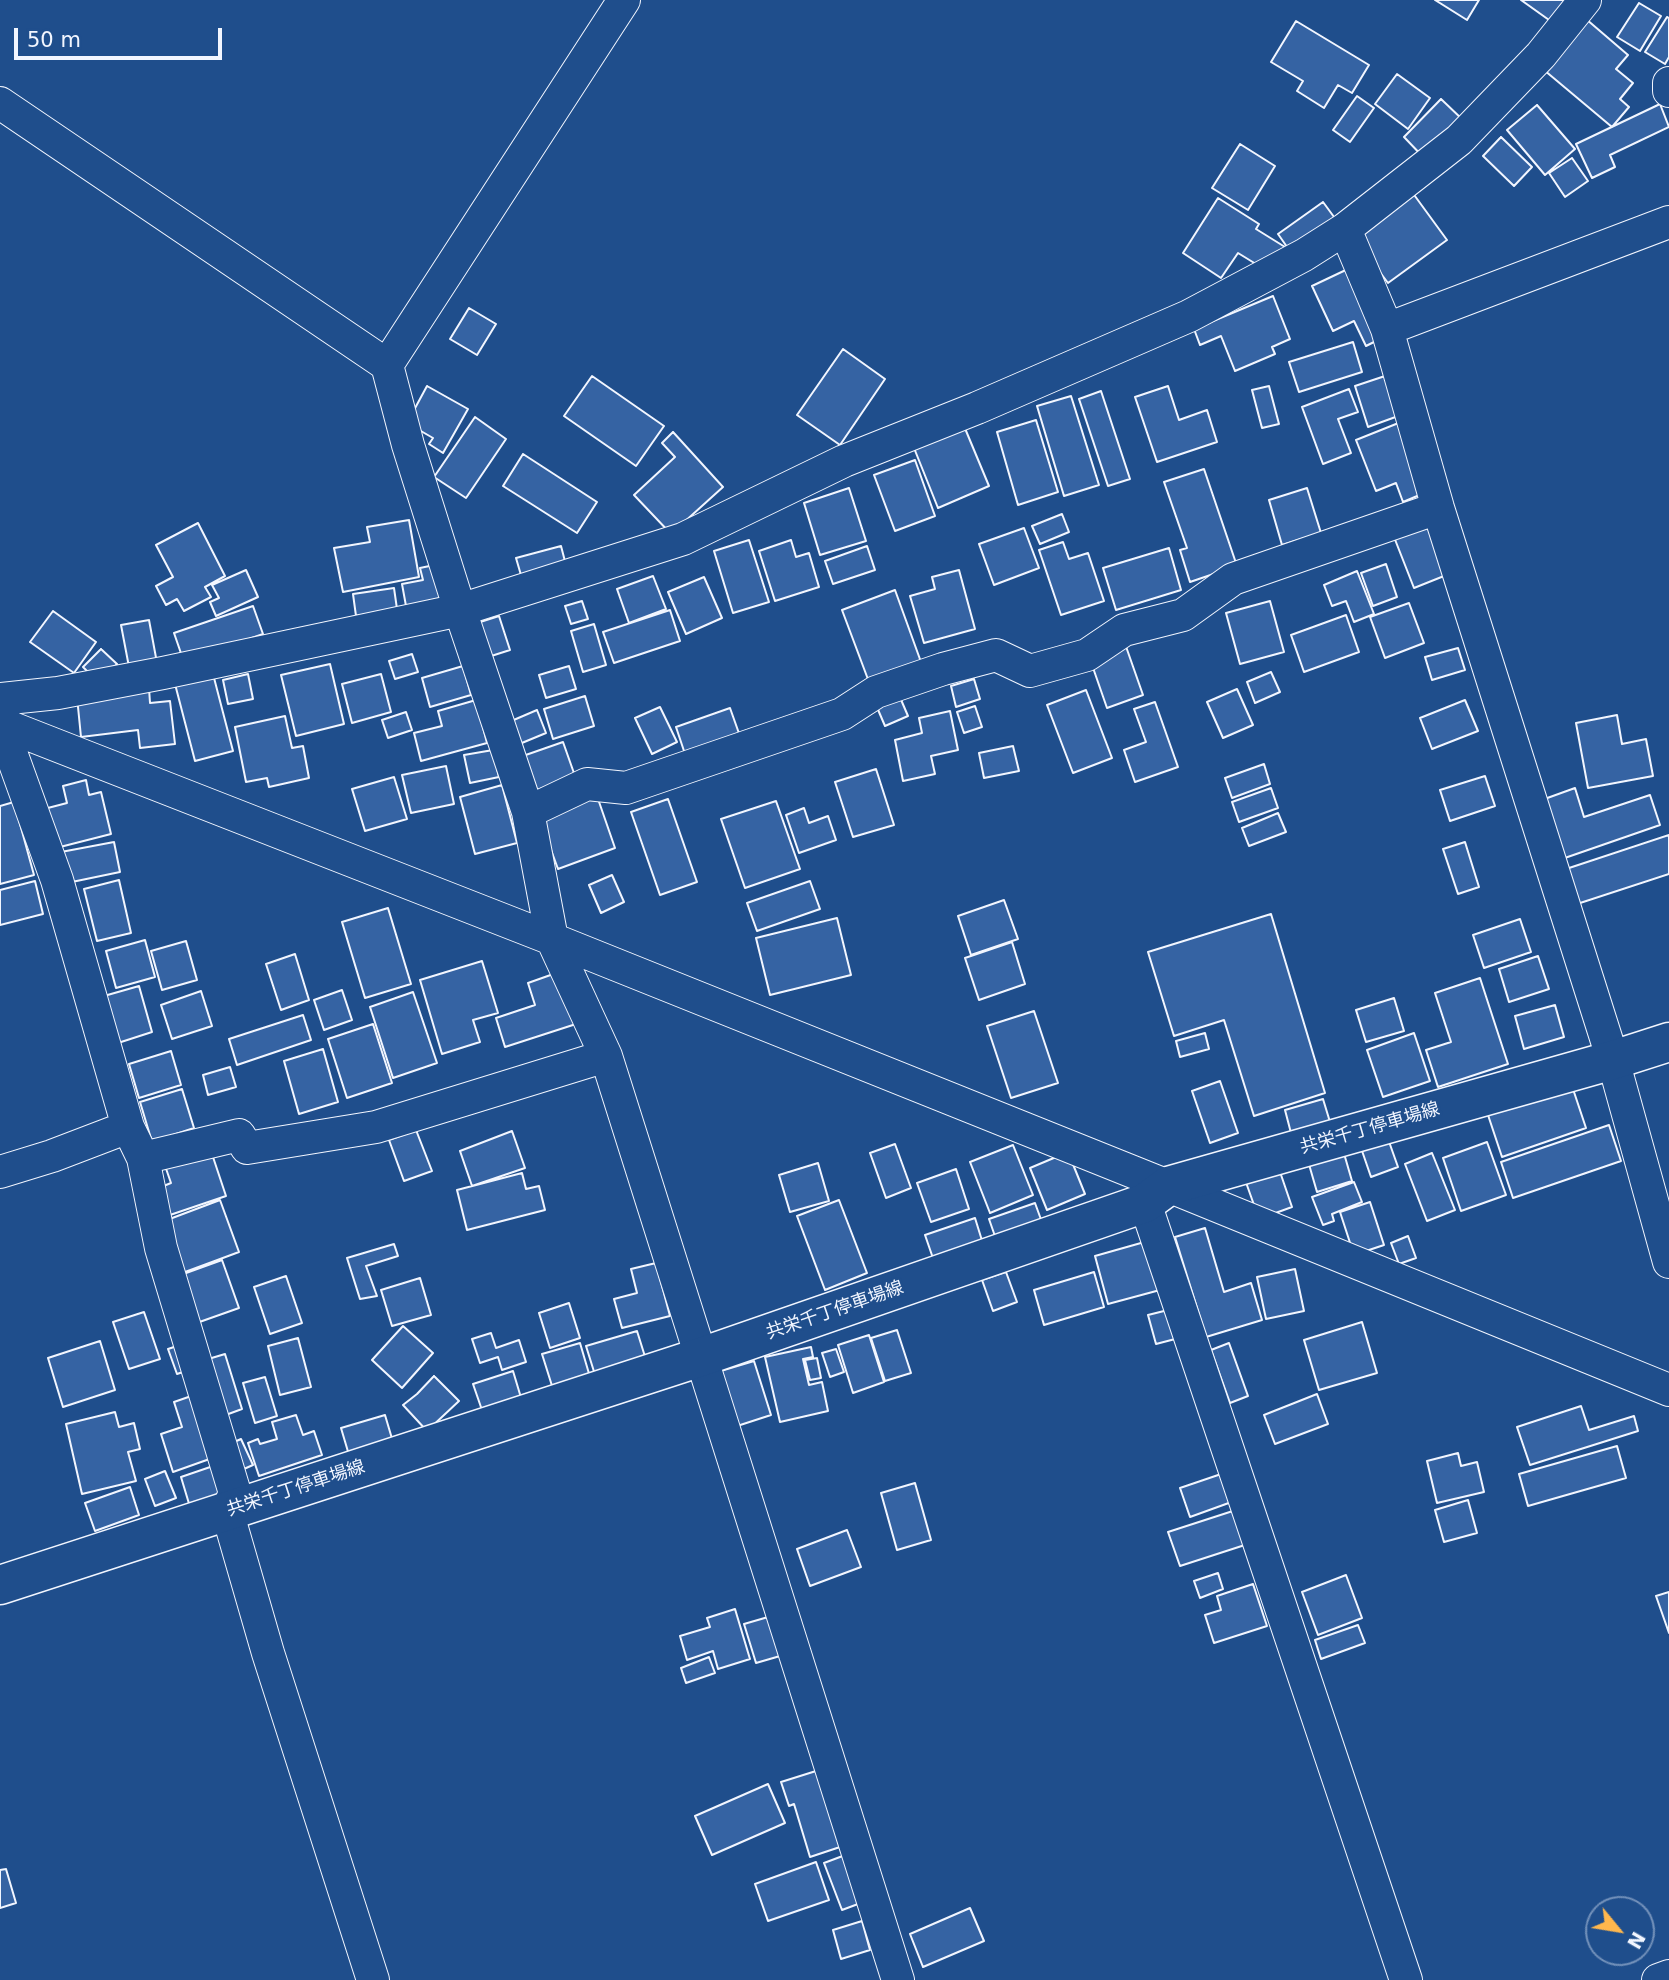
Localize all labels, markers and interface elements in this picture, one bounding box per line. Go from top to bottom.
scale bar [18,14,226,58]
text: 50 m [27,28,81,52]
street label: 共栄千丁停車場線 [1298,1099,1442,1159]
street label: 共栄千丁停車場線 [763,1277,907,1345]
street label: 共栄千丁停車場線 [224,1456,368,1522]
north arrow [1585,1896,1655,1966]
text: N [1623,1928,1650,1953]

